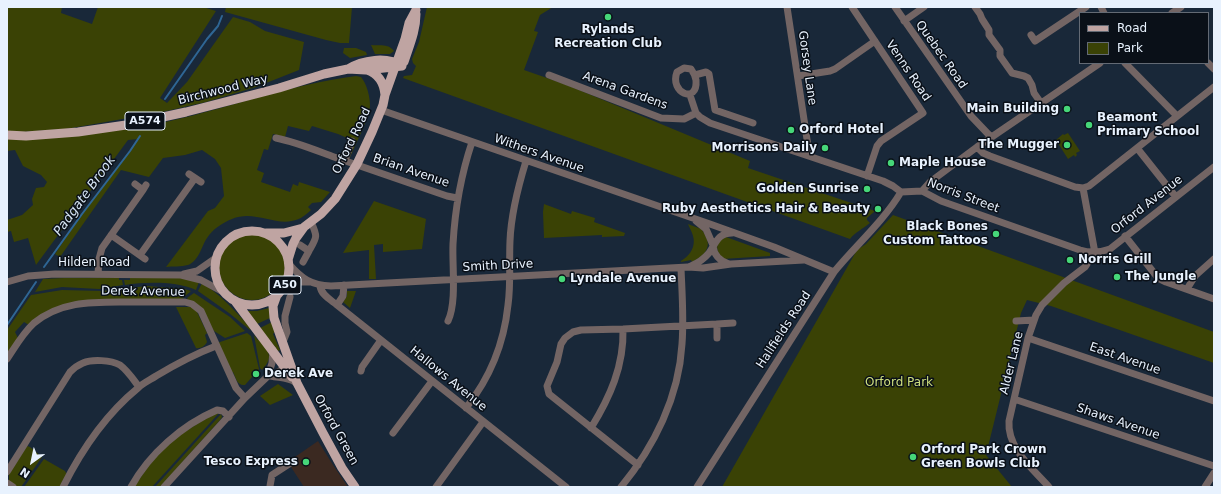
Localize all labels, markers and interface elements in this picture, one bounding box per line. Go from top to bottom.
marker: Rylands Recreation Club [603,12,613,22]
legend [1079,12,1209,64]
street label: Quebec Road [912,18,970,92]
text: Road [1117,21,1147,35]
place label: Rylands Recreation Club [554,23,662,51]
street label: Gorsey Lane [795,30,819,106]
street label: Venns Road [882,38,934,104]
text: Park [1117,41,1143,55]
street label: Arena Gardens [581,69,669,113]
street label: Birchwood Way [177,72,269,108]
place label: Main Building [966,102,1059,116]
marker: Main Building [1062,104,1072,114]
street label: Orford Road [330,105,374,177]
place label: Beamont Primary School [1097,111,1199,139]
road number: A574 [125,112,165,130]
marker: Beamont Primary School [1084,120,1094,130]
place label: Orford Hotel [799,123,884,137]
marker: Orford Hotel [786,125,796,135]
street label: Withers Avenue [492,132,586,176]
place label: The Mugger [978,138,1059,152]
marker: The Mugger [1062,140,1072,150]
place label: Morrisons Daily [712,141,817,155]
marker: Morrisons Daily [820,143,830,153]
street label: Brian Avenue [371,151,451,191]
water label: Padgate Brook [51,153,119,239]
place label: Maple House [899,156,986,170]
marker: Maple House [886,158,896,168]
street label: Orford Avenue [1108,173,1186,237]
street label: Norris Street [925,176,1001,216]
place label: Golden Sunrise [756,182,859,196]
marker: Golden Sunrise [862,184,872,194]
place label: Ruby Aesthetics Hair & Beauty [662,202,870,216]
marker: Ruby Aesthetics Hair & Beauty [873,204,883,214]
place label: Black Bones Custom Tattoos [883,220,988,248]
marker: Black Bones Custom Tattoos [991,229,1001,239]
place label: Norris Grill [1078,253,1152,267]
marker: Norris Grill [1065,255,1075,265]
street label: Hilden Road [58,256,130,270]
street label: Smith Drive [462,257,534,275]
place label: The Jungle [1125,270,1196,284]
place label: Lyndale Avenue [570,272,676,286]
marker: The Jungle [1112,272,1122,282]
marker: Lyndale Avenue [557,274,567,284]
road number: A50 [269,276,301,294]
street label: Derek Avenue [101,284,185,300]
street label: Hallfields Road [754,289,814,371]
street label: Alder Lane [997,330,1027,396]
street label: East Avenue [1088,340,1162,378]
street label: Hallows Avenue [407,344,489,414]
place label: Derek Ave [264,367,333,381]
marker: Derek Ave [251,369,261,379]
park label: Orford Park [865,376,933,390]
street label: Orford Green [311,392,361,468]
street label: Shaws Avenue [1075,401,1161,443]
north arrow [12,442,52,482]
place label: Orford Park Crown Green Bowls Club [921,443,1047,471]
marker: Orford Park Crown Green Bowls Club [908,452,918,462]
place label: Tesco Express [204,455,298,469]
marker: Tesco Express [301,457,311,467]
text: N [18,465,33,480]

